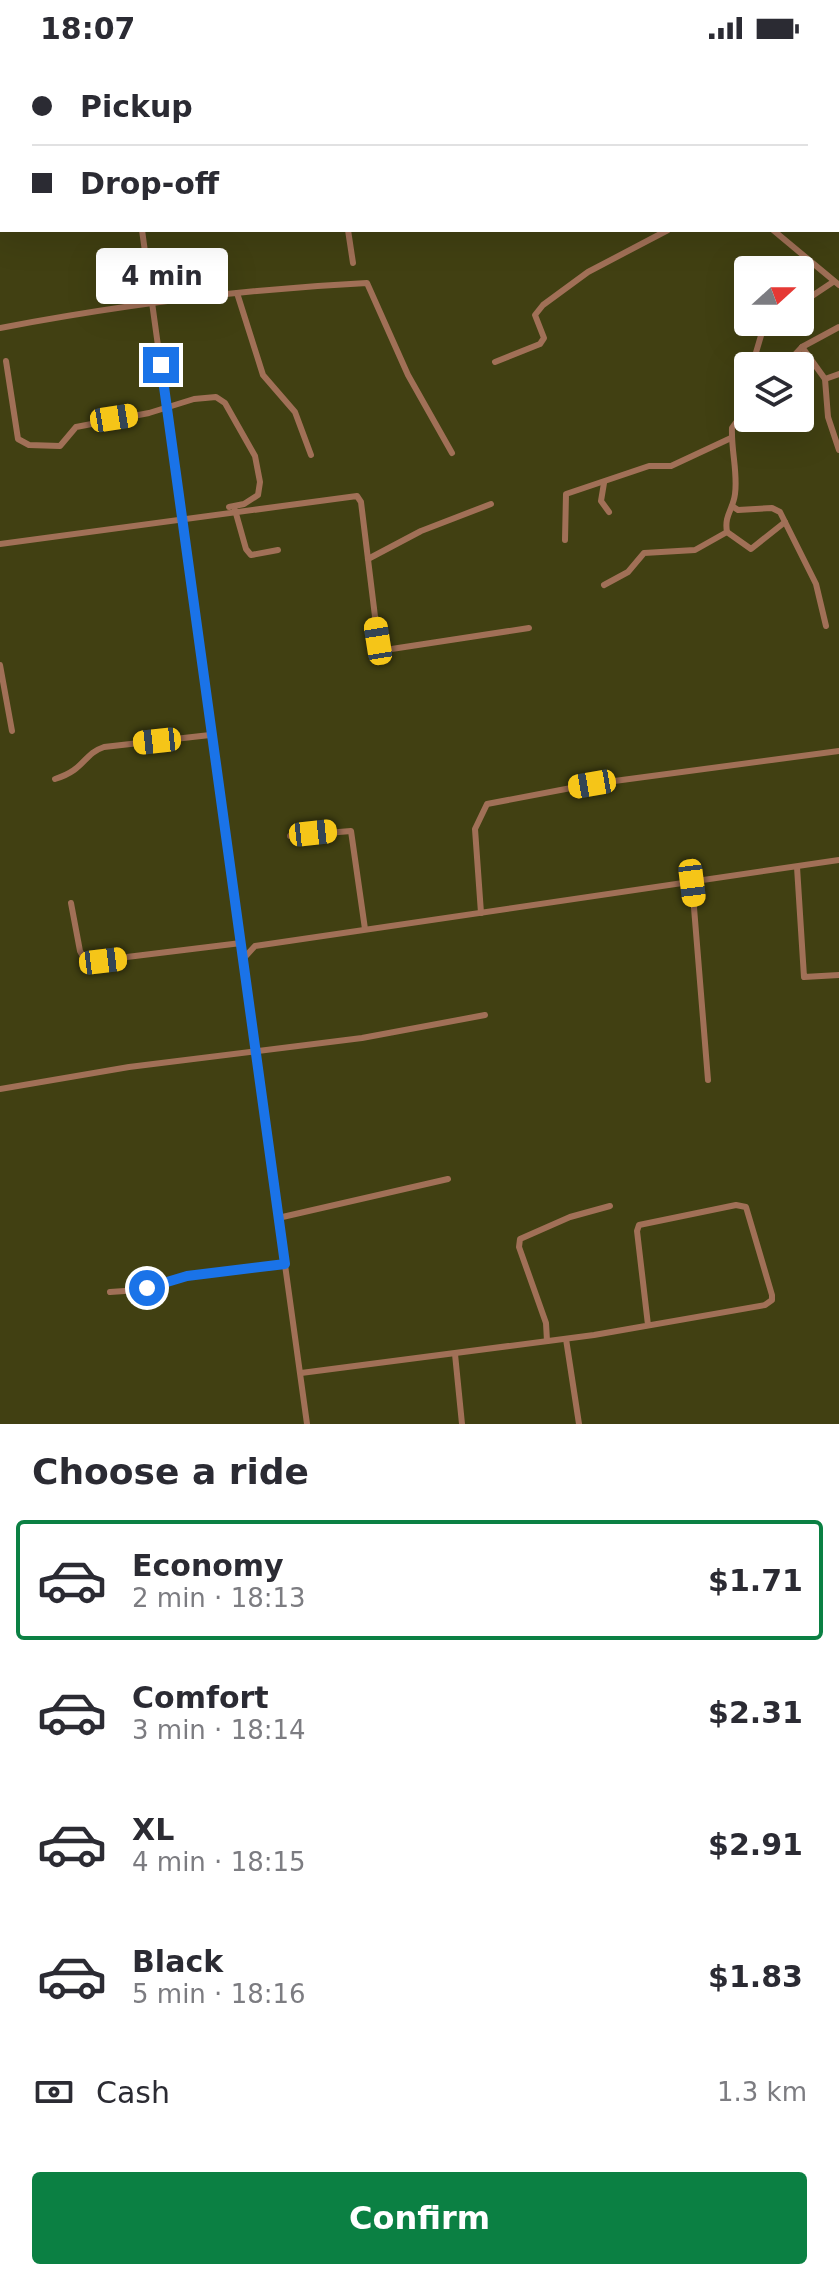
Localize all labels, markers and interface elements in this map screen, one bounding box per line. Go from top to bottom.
text: 18:07 [40,11,136,46]
text: Pickup [80,89,193,124]
text: Drop-off [80,166,219,201]
callout: 4 min [95,249,227,305]
north arrow [734,256,814,336]
map controls [734,256,814,432]
text: 4 min [121,261,203,291]
route end [143,347,179,383]
button: layers [734,352,814,432]
car [88,402,140,434]
car [362,615,394,667]
car [132,727,182,755]
car [566,768,618,800]
car [288,819,338,847]
car [677,858,707,908]
car [78,946,128,976]
route start [129,1270,165,1306]
text: Choose a ride [32,1451,309,1492]
icon: car [36,1544,108,1616]
text: Economy [132,1548,284,1583]
text: $1.71 [708,1563,803,1598]
text: 2 min · 18:13 [132,1583,306,1613]
icon: car [36,1676,108,1748]
text: Comfort [132,1680,269,1715]
text: $2.31 [708,1695,803,1730]
text: 3 min · 18:14 [132,1715,306,1745]
icon: car [36,1808,108,1880]
text: XL [132,1812,174,1847]
text: $2.91 [708,1827,803,1862]
text: 4 min · 18:15 [132,1847,306,1877]
icon: car [36,1940,108,2012]
text: Black [132,1944,223,1979]
text: $1.83 [708,1959,803,1994]
text: 5 min · 18:16 [132,1979,306,2009]
icon: cash [32,2070,76,2114]
text: Cash [96,2075,170,2110]
text: 1.3 km [717,2077,807,2107]
button: Confirm [32,2172,807,2264]

